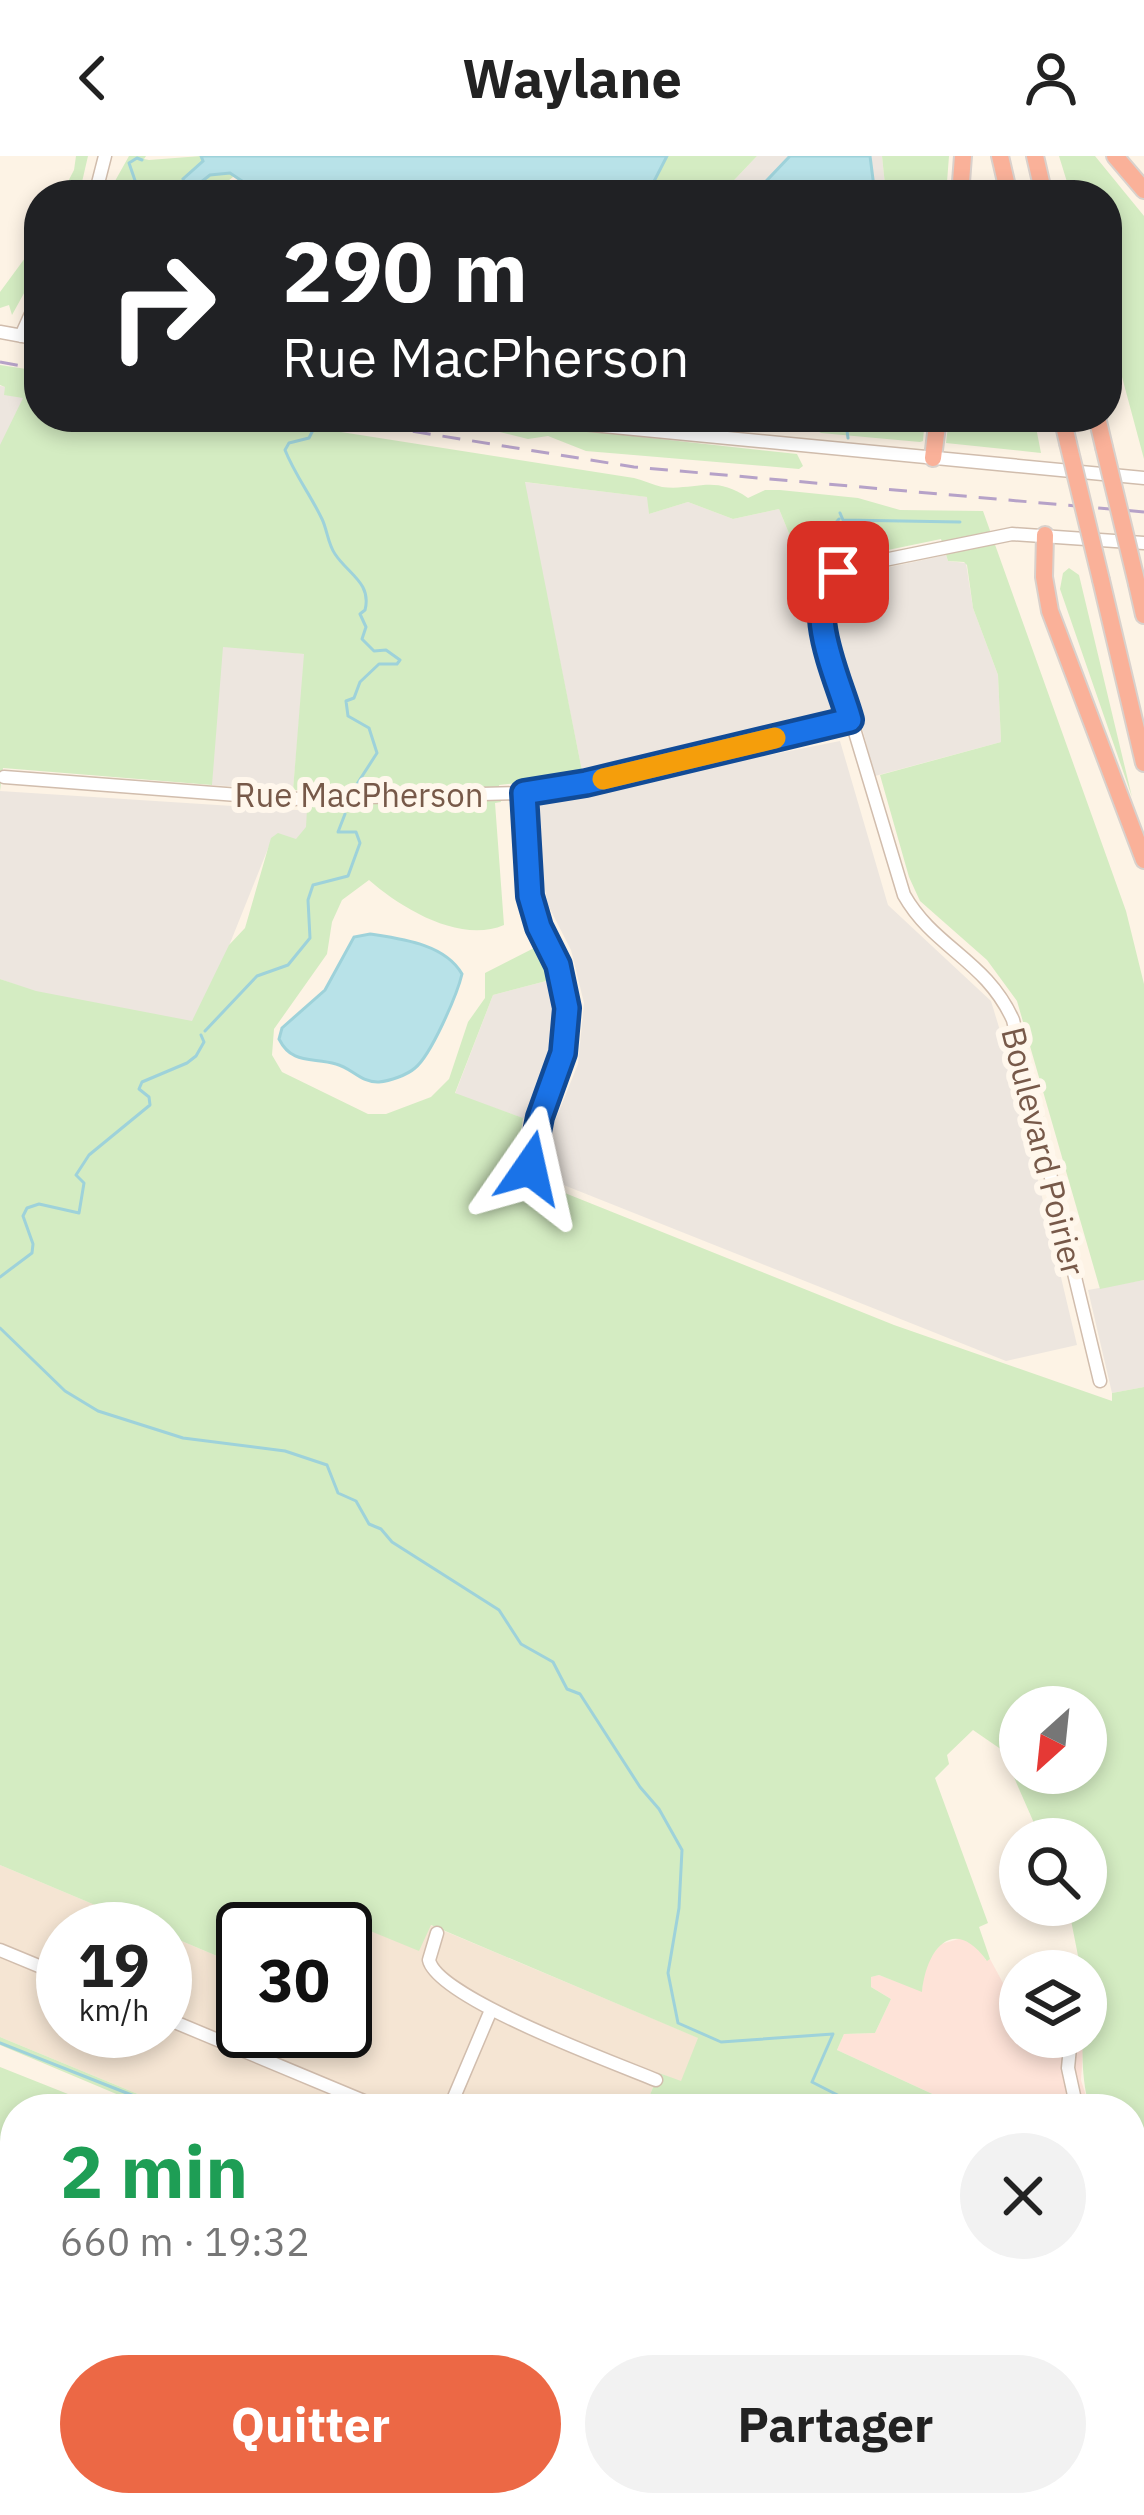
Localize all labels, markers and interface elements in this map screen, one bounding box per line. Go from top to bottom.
text: Waylane [462,43,682,113]
icon: back [60,45,126,111]
icon: person [1018,45,1084,111]
text: 290 m [282,216,528,325]
icon: right [84,228,240,384]
text: Rue MacPherson [282,322,690,392]
pin [787,521,889,623]
icon: arrive [805,539,871,605]
street label: Rue MacPherson [234,773,484,816]
street label: Boulevard Poirier [992,1022,1096,1280]
position arrow [467,1105,593,1231]
north arrow [999,1686,1107,1794]
map controls [999,1686,1107,2058]
button: search [999,1818,1107,1926]
speed limit sign: 30 [216,1902,372,2058]
text: 19 [78,1925,150,2004]
button: layers [999,1950,1107,2058]
text: km/h [79,1990,149,2029]
text: 2 min [60,2124,248,2218]
button: close [960,2133,1086,2259]
text: 660 m · 19:32 [60,2216,310,2267]
button: Quitter [60,2355,561,2493]
button: Partager [585,2355,1086,2493]

